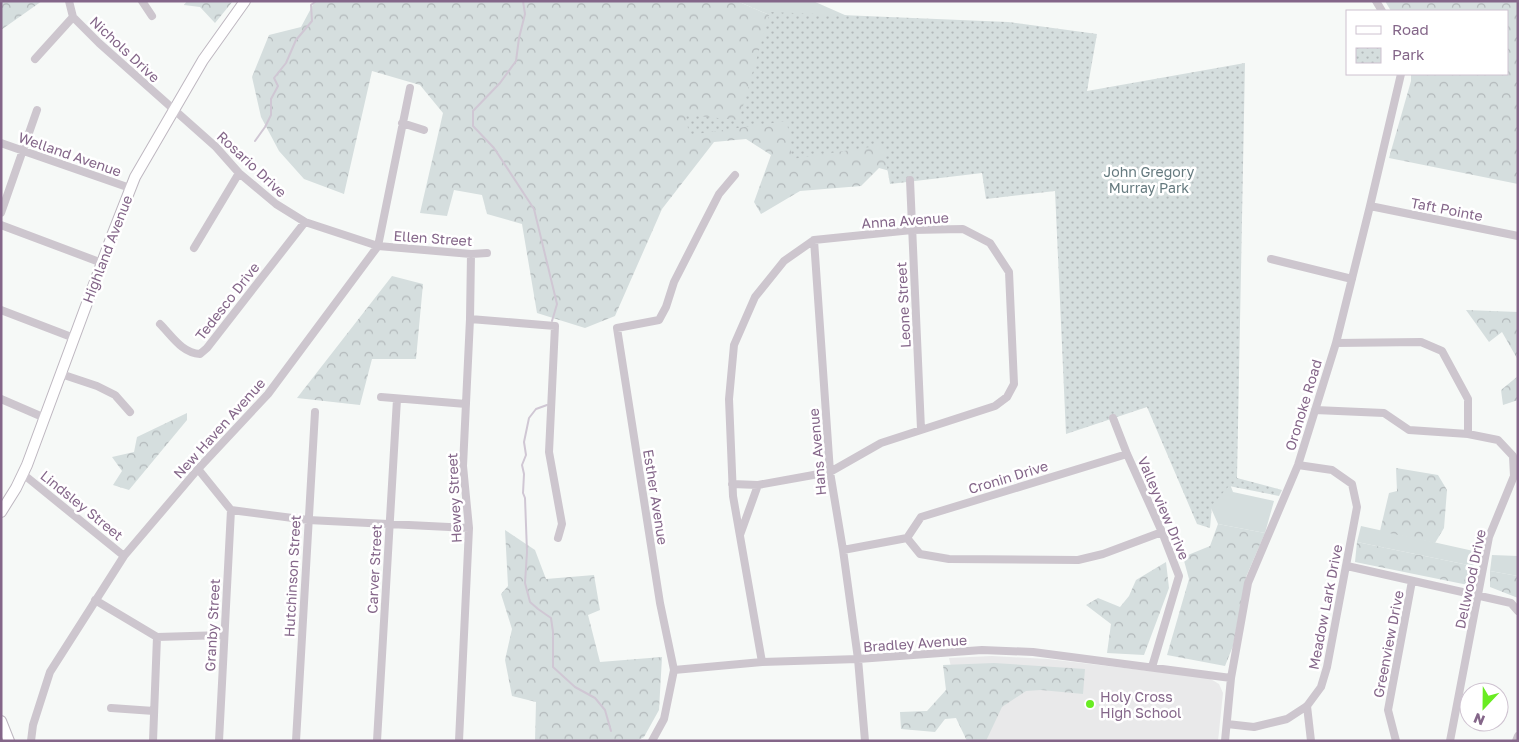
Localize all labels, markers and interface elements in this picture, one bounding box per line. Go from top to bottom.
legend [1346,10,1509,75]
street label: Nichols Drive [87,12,163,86]
text: Road [1392,20,1429,38]
text: Park [1392,45,1425,63]
street label: Rosario Drive [214,127,290,201]
street label: Welland Avenue [16,128,124,180]
park label: John Gregory Murray Park [1104,163,1195,196]
street label: Highland Avenue [79,193,135,305]
street label: Taft Pointe [1410,194,1484,224]
street label: Anna Avenue [861,208,949,232]
street label: Ellen Street [393,227,473,249]
street label: Tedesco Drive [191,259,263,343]
street label: Leone Street [892,262,914,348]
street label: Oronoke Road [1281,357,1325,453]
street label: New Haven Avenue [170,374,268,482]
street label: Hans Avenue [805,408,829,496]
street label: Esther Avenue [640,448,672,546]
street label: Hewey Street [443,452,465,544]
street label: Valleyview Drive [1135,454,1193,562]
street label: Cronin Drive [966,457,1050,497]
street label: Lindsley Street [37,467,127,543]
street label: Hutchinson Street [280,514,304,638]
street label: Carver Street [363,524,385,614]
street label: Dellwood Drive [1451,528,1489,630]
street label: Meadow Lark Drive [1305,543,1345,671]
street label: Granby Street [201,578,223,672]
street label: Greenview Drive [1369,589,1407,699]
street label: Bradley Avenue [862,631,968,655]
north arrow [1459,682,1509,732]
place label: Holy Cross High School [1100,688,1182,721]
marker: Holy Cross High School [1084,698,1096,710]
text: N [1471,710,1487,729]

